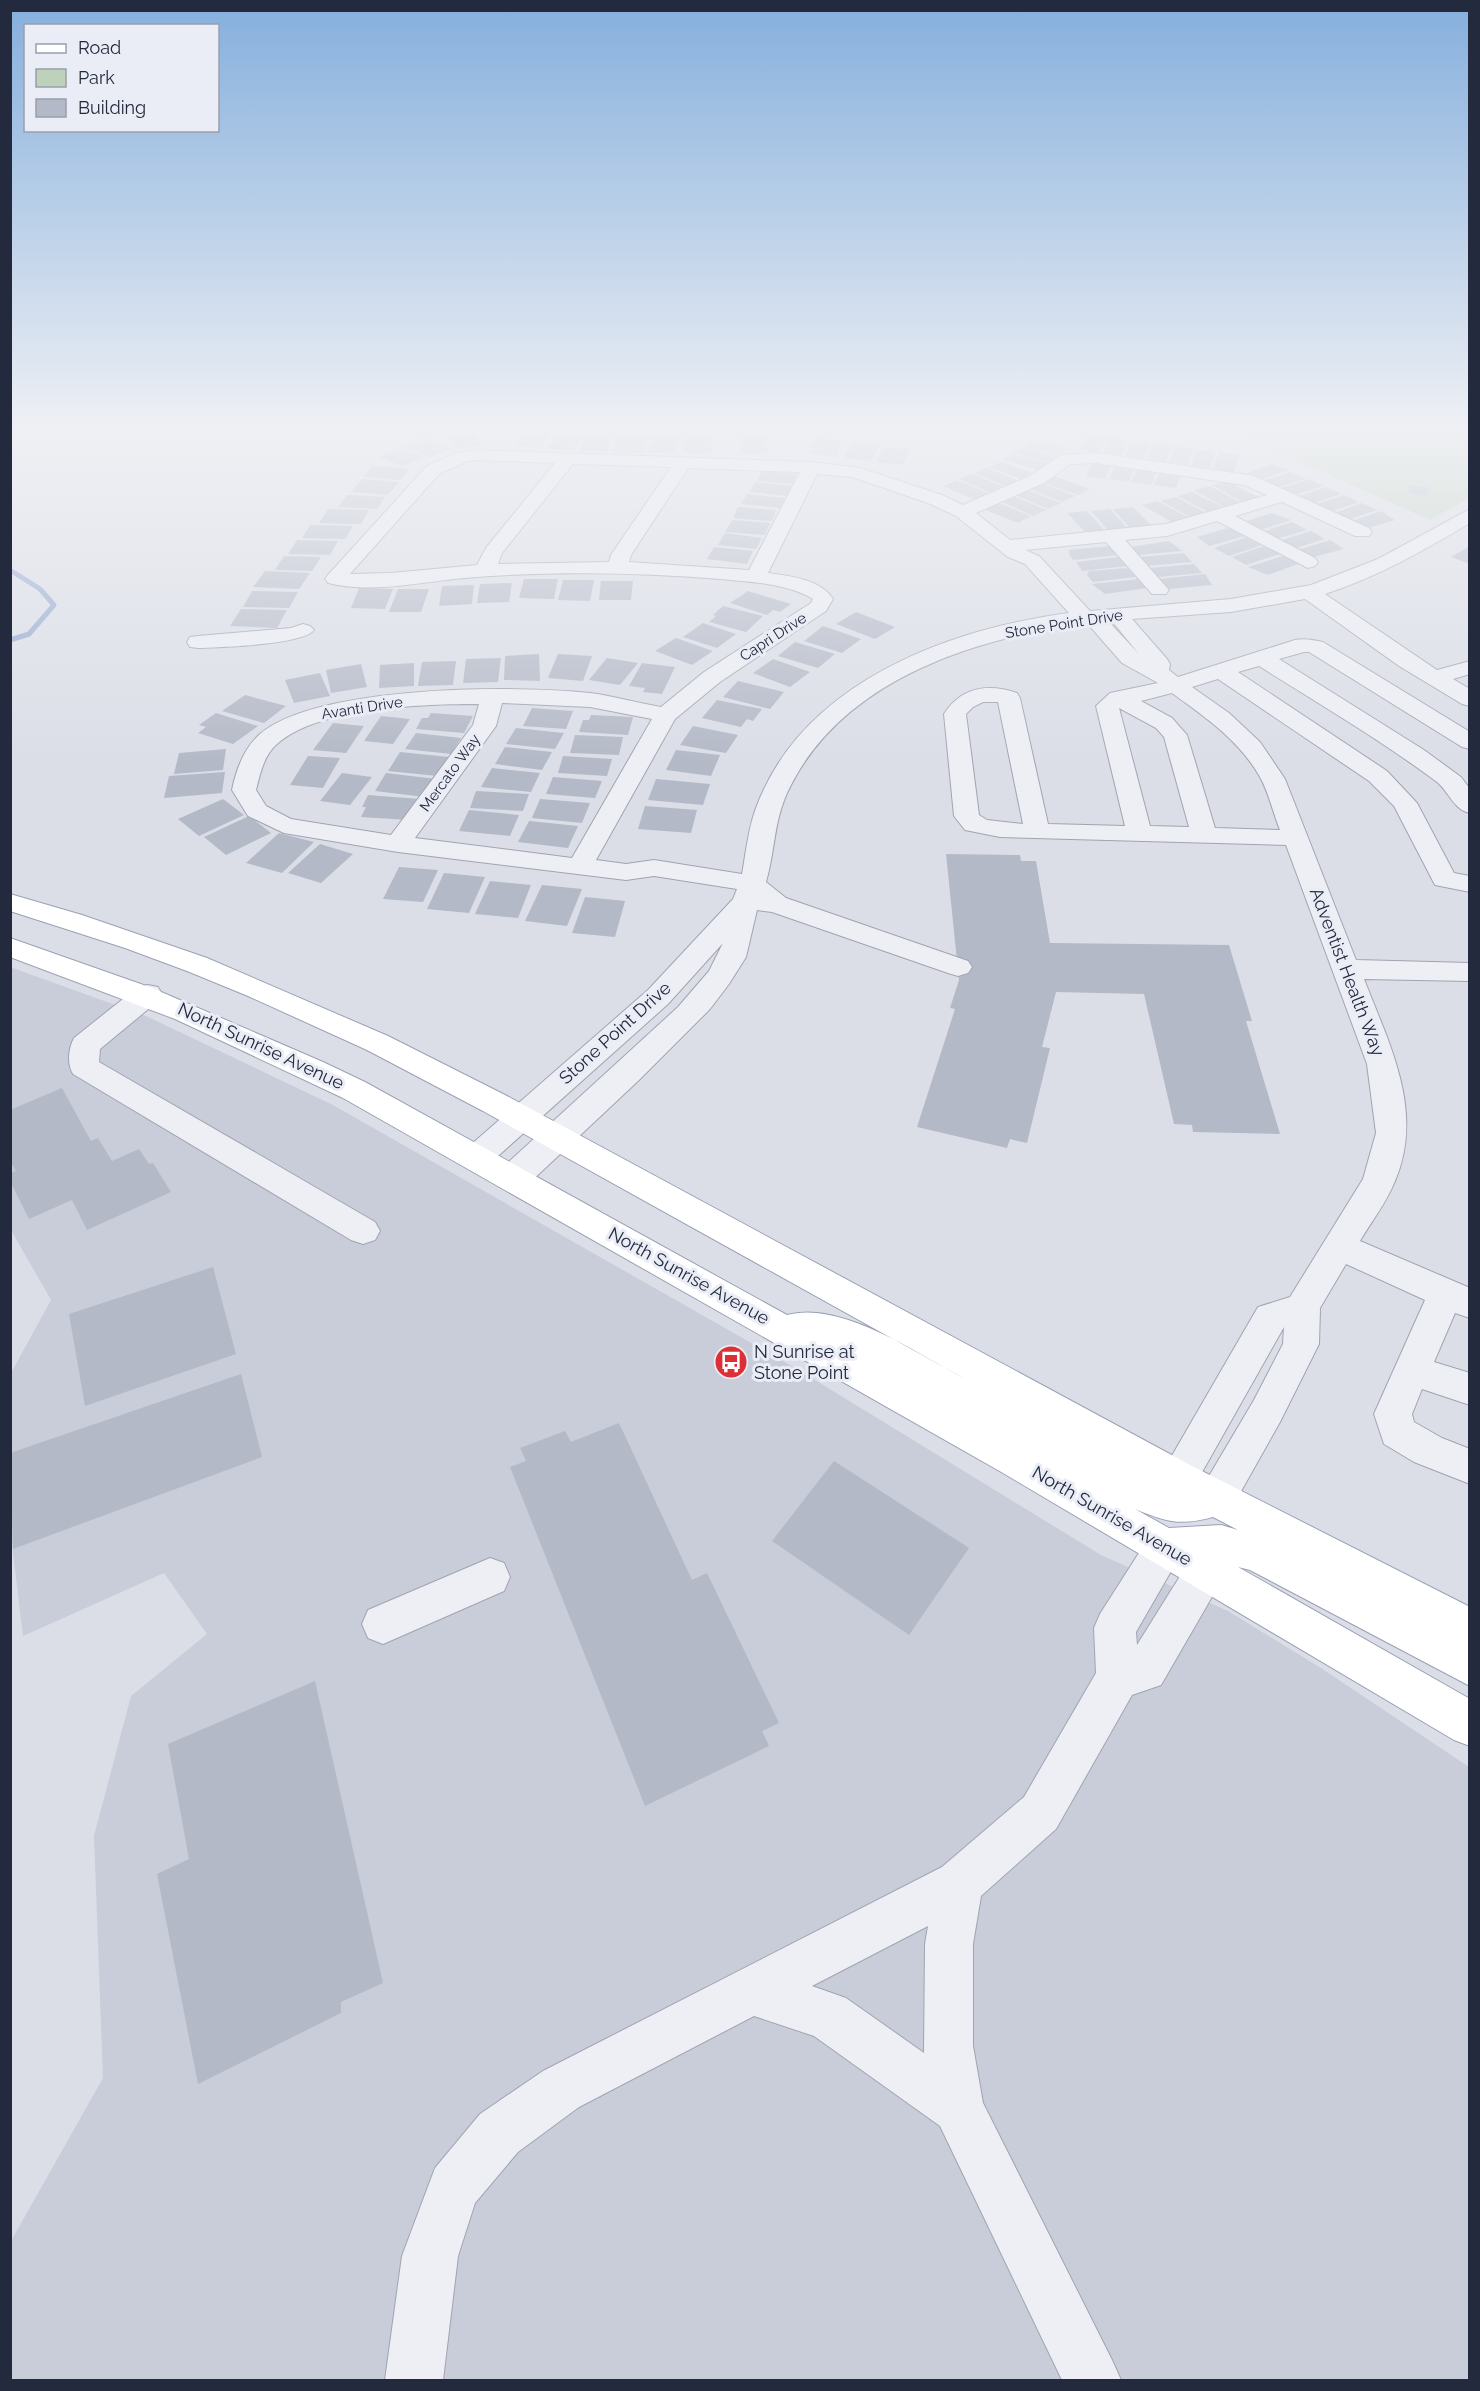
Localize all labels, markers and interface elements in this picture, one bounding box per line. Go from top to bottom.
legend [24,24,219,132]
text: Road [78,37,121,58]
text: Park [78,67,115,88]
text: Building [78,97,146,118]
street label: Stone Point Drive [1004,606,1124,642]
street label: Capri Drive [736,609,810,665]
street label: Avanti Drive [320,693,404,723]
street label: Mercato Way [416,731,484,815]
street label: Adventist Health Way [1306,885,1389,1059]
street label: Stone Point Drive [555,977,675,1088]
street label: North Sunrise Avenue [175,998,348,1093]
street label: North Sunrise Avenue [605,1223,774,1329]
place label: N Sunrise at Stone Point [754,1341,854,1383]
bus stop icon: N Sunrise at Stone Point [713,1344,749,1380]
street label: North Sunrise Avenue [1029,1461,1196,1570]

